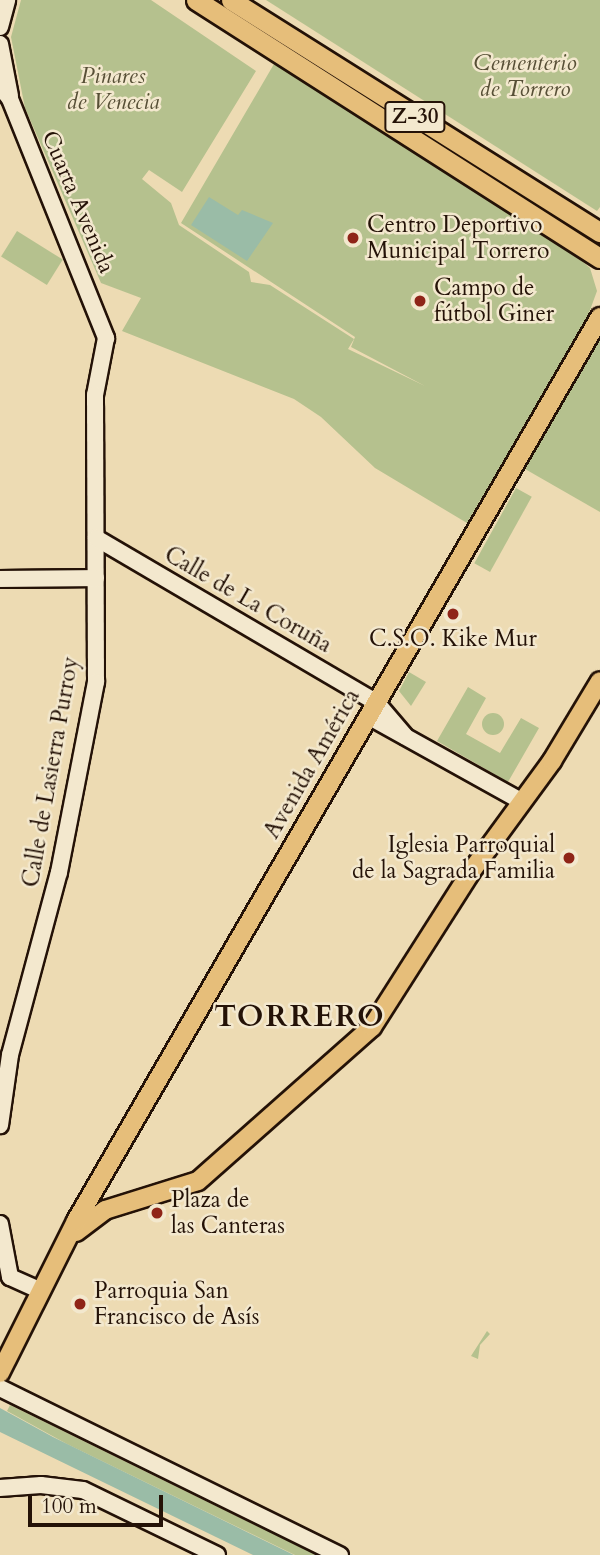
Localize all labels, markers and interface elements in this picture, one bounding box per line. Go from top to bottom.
park label: Cementerio de Torrero [473,49,577,103]
park label: Pinares de Venecia [66,62,160,116]
road number: Z-30 [384,100,446,134]
street label: Cuarta Avenida [36,127,120,277]
place label: Centro Deportivo Municipal Torrero [367,211,549,265]
marker: Centro Deportivo Municipal Torrero [345,230,361,246]
place label: Campo de fútbol Giner [434,274,554,328]
marker: Campo de fútbol Giner [412,293,428,309]
street label: Calle de La Coruña [159,541,337,659]
marker: C.S.O. Kike Mur [445,606,461,622]
place label: C.S.O. Kike Mur [369,625,537,653]
street label: Calle de Lasierra Purroy [17,655,85,889]
street label: Avenida América [258,684,366,844]
place label: Iglesia Parroquial de la Sagrada Familia [352,831,555,885]
marker: Iglesia Parroquial de la Sagrada Familia [561,850,577,866]
district label: TORRERO [215,999,385,1035]
place label: Plaza de las Canteras [171,1186,285,1240]
marker: Plaza de las Canteras [149,1205,165,1221]
place label: Parroquia San Francisco de Asís [94,1277,259,1331]
marker: Parroquia San Francisco de Asís [72,1296,88,1312]
scale bar [32,1482,166,1526]
text: 100 m [41,1492,97,1521]

